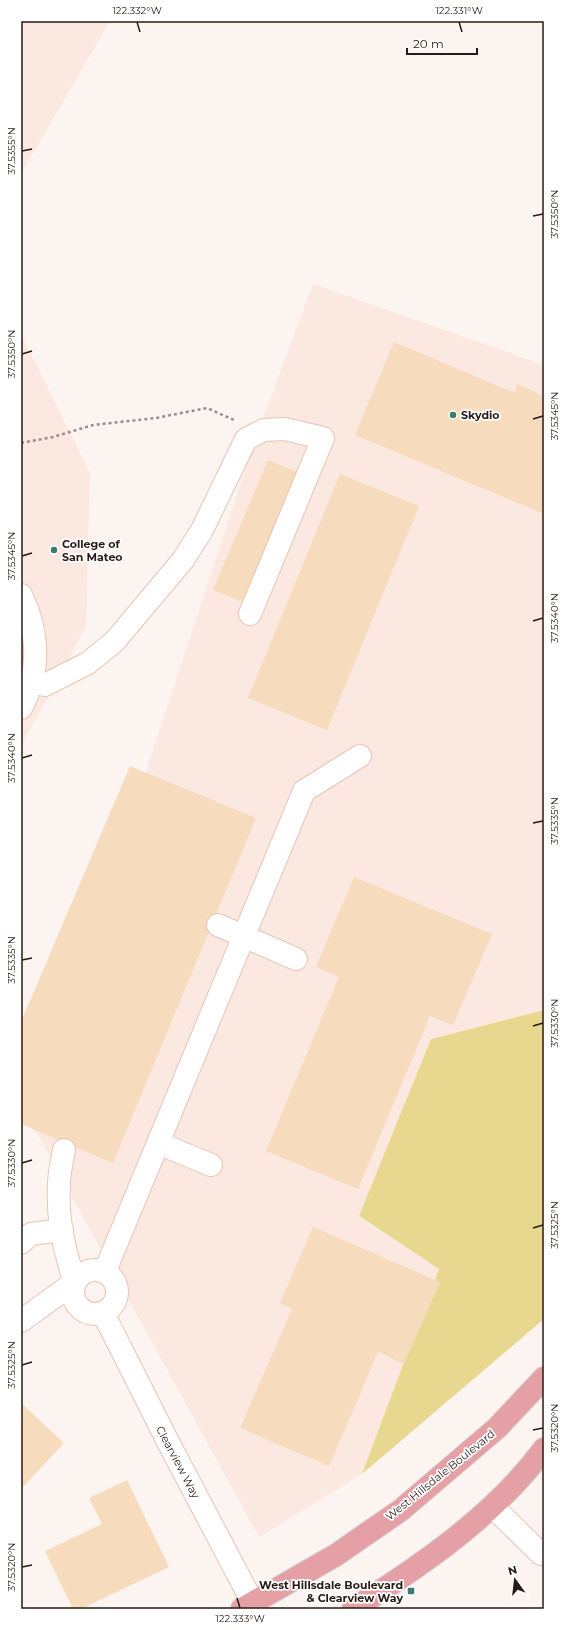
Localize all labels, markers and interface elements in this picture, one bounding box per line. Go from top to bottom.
text: 122.332°W [112,4,162,17]
text: 122.331°W [435,4,483,17]
scale bar [407,30,477,56]
text: 20 m [413,36,444,51]
text: 37.5355°N [5,127,18,175]
text: 37.5350°N [548,190,561,238]
text: 37.5350°N [5,330,18,378]
text: 37.5345°N [548,392,561,440]
place label: Skydio [461,408,500,422]
marker: Skydio [448,410,458,420]
text: 37.5345°N [5,532,18,580]
place label: College of San Mateo [62,537,123,564]
marker: College of San Mateo [49,545,59,555]
text: 37.5340°N [548,593,561,643]
text: 37.5340°N [5,733,18,783]
text: 37.5335°N [548,797,561,845]
text: 37.5335°N [5,936,18,984]
text: 37.5330°N [548,999,561,1047]
text: 37.5330°N [5,1139,18,1187]
text: 37.5325°N [548,1201,561,1249]
text: 37.5325°N [5,1341,18,1389]
text: 37.5320°N [548,1404,561,1452]
street label: Clearview Way [153,1423,203,1501]
street label: West Hillsdale Boulevard [382,1427,498,1523]
text: 37.5320°N [5,1543,18,1591]
north arrow [495,1560,535,1600]
text: N [506,1562,519,1578]
place label: West Hillsdale Boulevard & Clearview Way [259,1578,403,1605]
marker: West Hillsdale Boulevard & Clearview Way [406,1586,416,1596]
text: 122.333°W [215,1612,265,1625]

